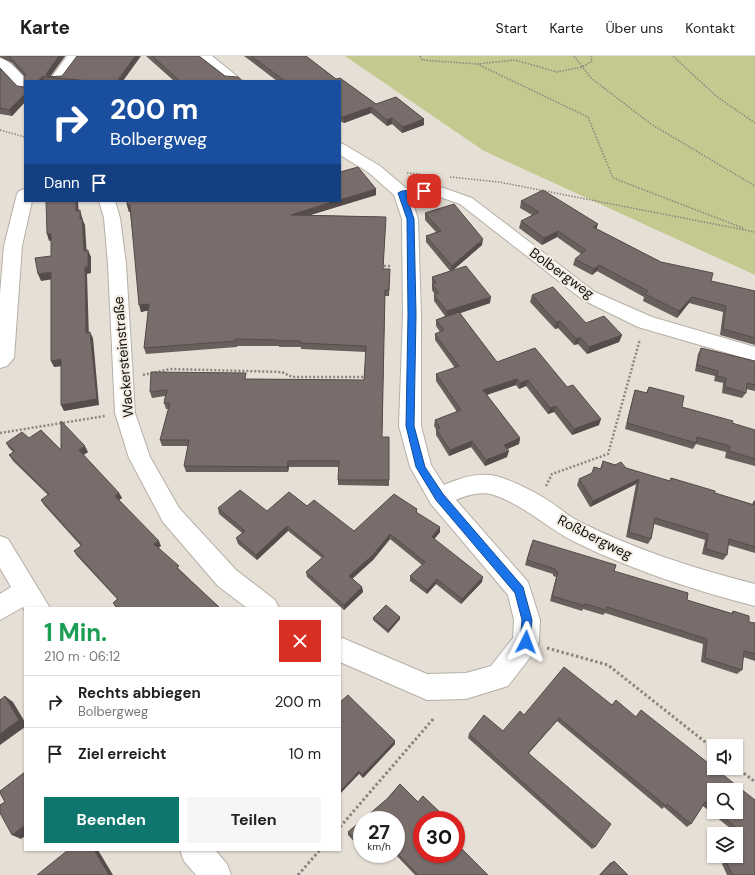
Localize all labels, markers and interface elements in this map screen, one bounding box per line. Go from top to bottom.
text: Karte [20,15,70,40]
text: Start [496,19,527,37]
text: Karte [549,19,583,37]
text: Über uns [605,19,663,37]
text: Kontakt [685,19,735,37]
text: 200 m [110,91,198,128]
icon: right [44,96,96,148]
text: Bolbergweg [110,127,207,151]
icon: arrive [88,172,110,194]
text: Dann [44,173,80,193]
pin [407,174,441,208]
icon: arrive [413,180,435,202]
street label: Bolbergweg [526,244,598,303]
street label: Wackersteinstraße [109,296,137,418]
street label: Roßbergweg [555,511,635,564]
text: 1 Min. [44,617,107,648]
button: close [279,620,321,662]
position arrow [505,621,547,663]
text: 210 m · 06:12 [44,648,120,665]
text: Rechts abbiegen [78,683,201,703]
icon: right [44,691,66,713]
text: 200 m [275,692,321,712]
text: Bolbergweg [78,703,148,720]
map controls [707,739,743,863]
button: sound [707,739,743,775]
icon: arrive [44,743,66,765]
text: Ziel erreicht [78,744,167,764]
text: 10 m [289,744,321,764]
button: search [707,783,743,819]
button: Beenden [44,797,179,843]
button: Teilen [187,797,321,843]
speed limit sign: 30 [413,811,465,863]
text: 27 [368,819,390,845]
button: layers [707,827,743,863]
text: km/h [367,840,391,853]

